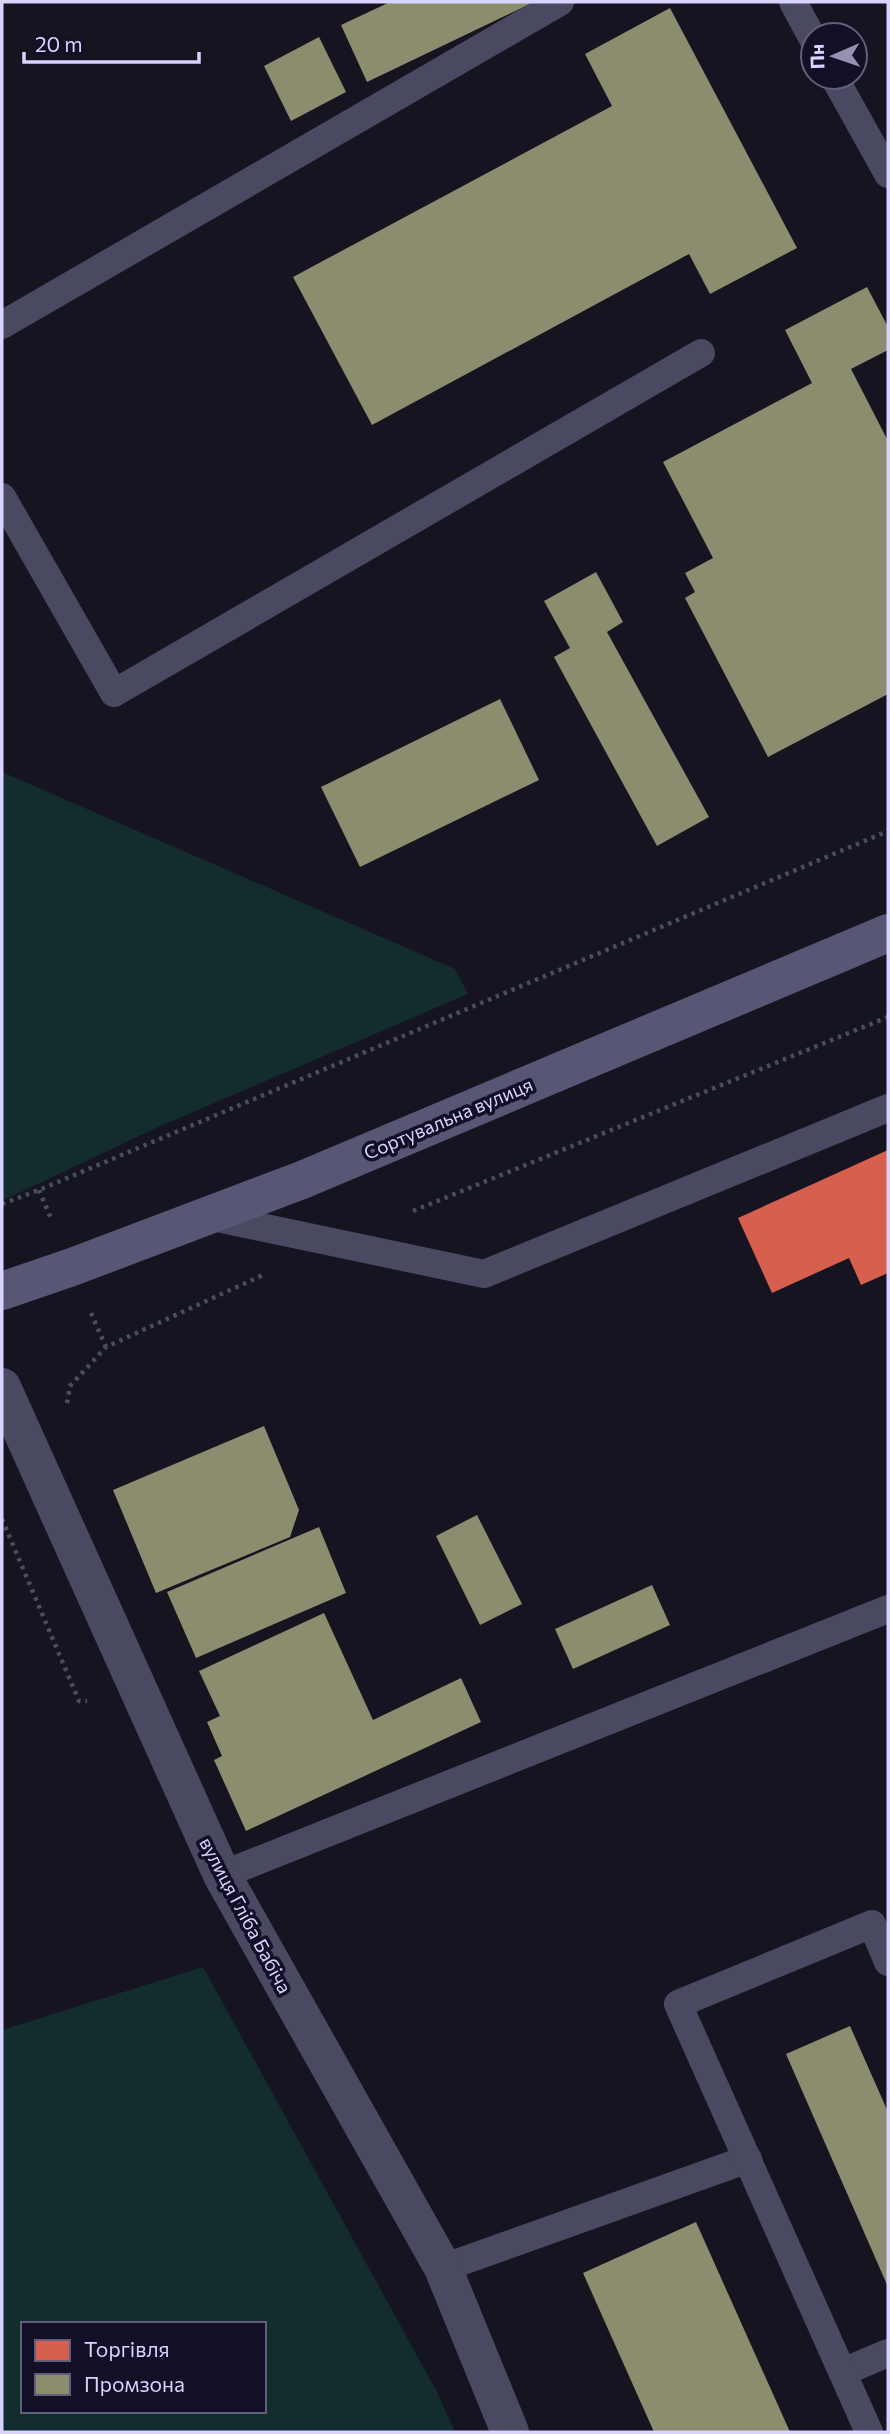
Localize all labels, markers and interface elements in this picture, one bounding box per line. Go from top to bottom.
scale bar [24,21,200,65]
north arrow [799,21,869,91]
text: 20 m [35,31,83,56]
text: Пн [805,44,828,70]
street label: Сортувальна вулиця [360,1072,536,1164]
street label: вулиця Гліба Бабіча [195,1833,297,1997]
legend [21,2322,266,2413]
text: Торгівля [84,2336,170,2361]
text: Промзона [84,2371,185,2396]

